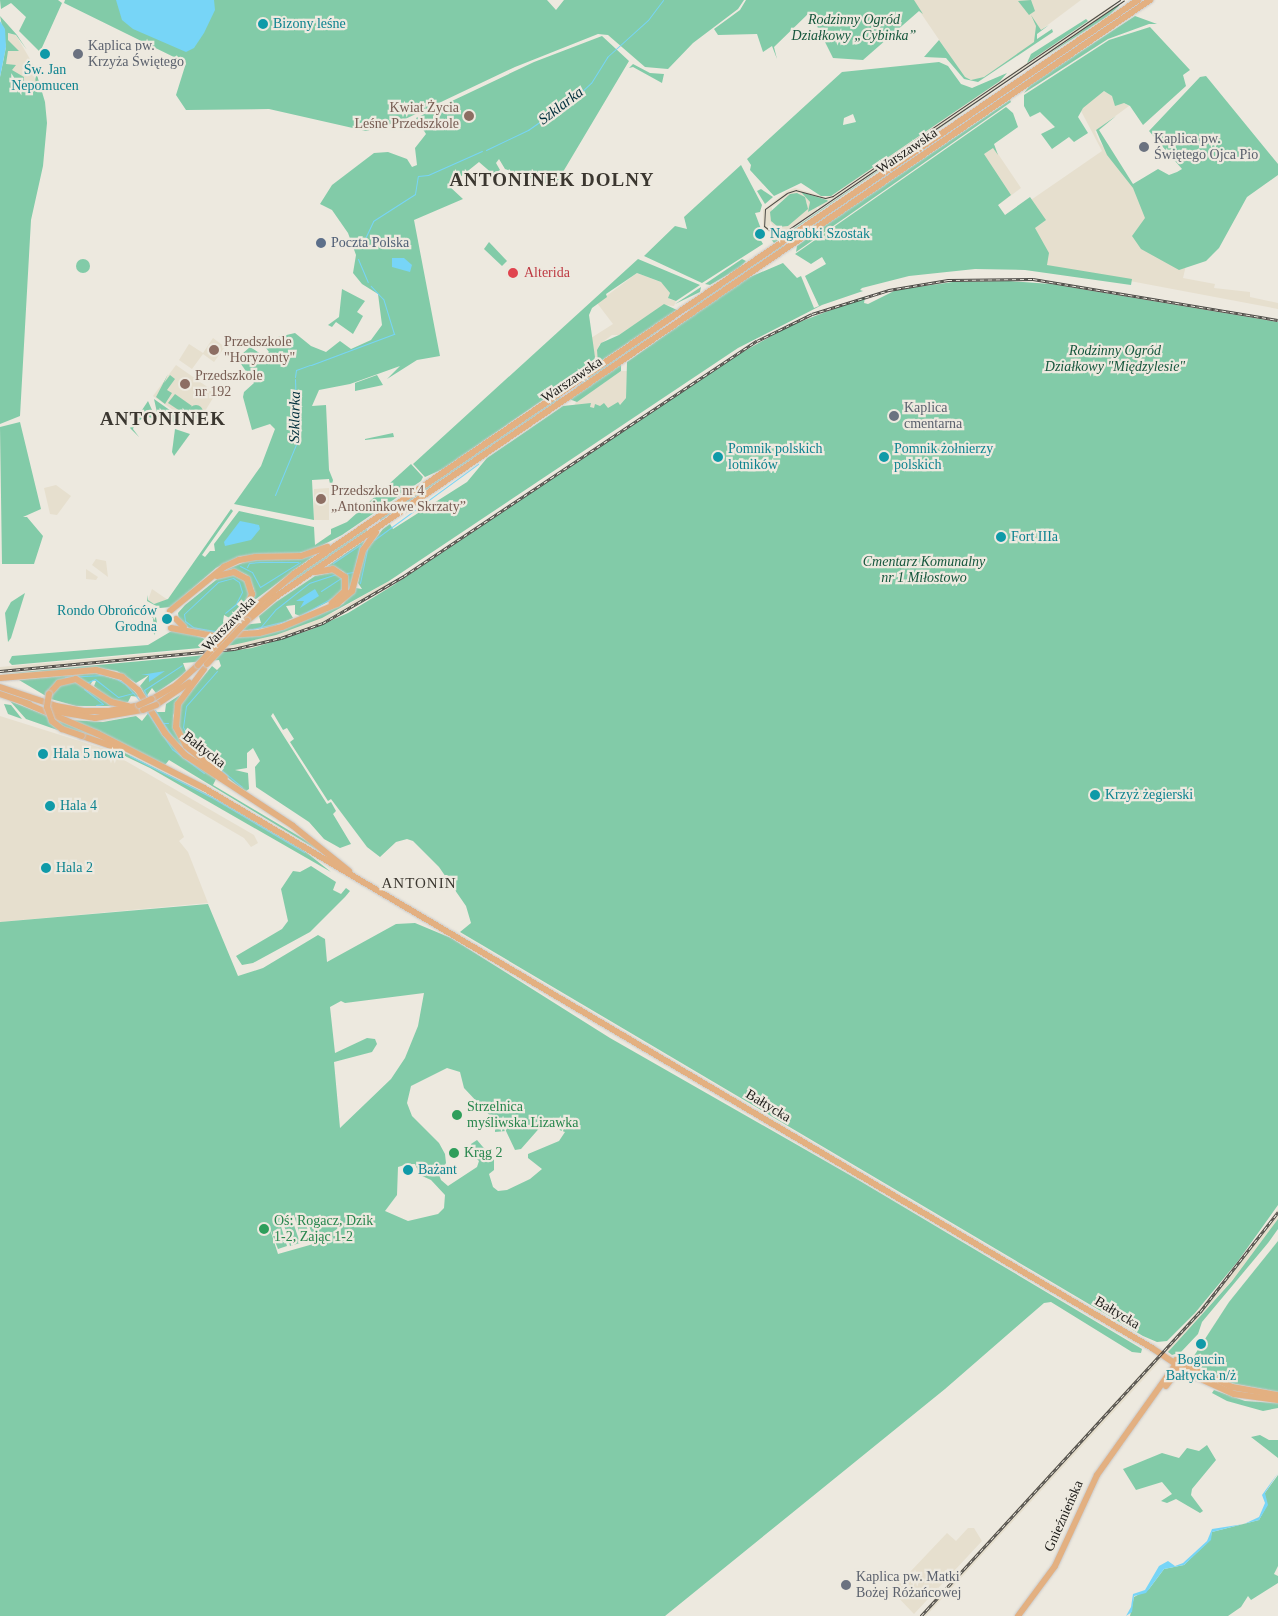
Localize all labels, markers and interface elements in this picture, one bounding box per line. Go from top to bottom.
park label: Rodzinny Ogród Działkowy „Cybinka” [792,12,916,44]
place label: Bizony leśne [273,16,346,32]
marker: Bizony leśne [257,18,269,30]
place label: Kaplica pw. Krzyża Świętego [88,38,184,70]
marker: Św. Jan Nepomucen [39,48,51,60]
marker: Kaplica pw. Krzyża Świętego [72,48,84,60]
place label: Św. Jan Nepomucen [11,62,79,94]
water label: Szklarka [535,83,587,129]
place label: Kwiat Życia Leśne Przedszkole [354,100,459,132]
marker: Kwiat Życia Leśne Przedszkole [463,110,475,122]
street label: Warszawska [873,125,941,177]
place label: Kaplica pw. Świętego Ojca Pio [1154,131,1258,164]
marker: Kaplica pw. Świętego Ojca Pio [1138,141,1150,153]
district label: ANTONINEK DOLNY [448,169,656,191]
place label: Nagrobki Szostak [770,226,870,242]
marker: Nagrobki Szostak [754,228,766,240]
place label: Poczta Polska [331,235,409,251]
marker: Poczta Polska [315,237,327,249]
place label: Alterida [524,265,570,281]
marker: Alterida [506,266,520,280]
place label: Przedszkole "Horyzonty" [224,334,295,367]
park label: Rodzinny Ogród Działkowy "Międzylesie" [1045,343,1185,376]
marker: Przedszkole "Horyzonty" [208,344,220,356]
street label: Warszawska [538,354,606,406]
place label: Przedszkole nr 192 [195,368,263,401]
marker: Przedszkole nr 192 [179,378,191,390]
water label: Szklarka [286,391,304,443]
place label: Kaplica cmentarna [904,400,962,432]
district label: ANTONINEK [99,408,227,430]
marker: Kaplica cmentarna [888,410,900,422]
place label: Pomnik polskich lotników [728,441,823,474]
place label: Pomnik żołnierzy polskich [894,441,993,474]
marker: Pomnik polskich lotników [712,451,724,463]
marker: Pomnik żołnierzy polskich [878,451,890,463]
place label: Przedszkole nr 4 „Antoninkowe Skrzaty” [331,483,466,516]
marker: Przedszkole nr 4 „Antoninkowe Skrzaty” [315,493,327,505]
place label: Fort IIIa [1011,529,1058,545]
marker: Fort IIIa [995,531,1007,543]
park label: Cmentarz Komunalny nr 1 Miłostowo [863,554,985,586]
street label: Warszawska [199,593,259,655]
place label: Rondo Obrońców Grodna [57,603,157,636]
marker: Rondo Obrońców Grodna [161,613,173,625]
street label: Bałtycka [179,728,229,772]
place label: Hala 5 nowa [53,746,124,762]
marker: Hala 5 nowa [37,748,49,760]
place label: Krzyż żegierski [1105,787,1193,803]
marker: Krzyż żegierski [1089,789,1101,801]
place label: Hala 4 [60,798,97,814]
marker: Hala 4 [44,800,56,812]
place label: Hala 2 [56,860,93,876]
marker: Hala 2 [40,862,52,874]
district label: ANTONIN [381,875,457,893]
street label: Bałtycka [742,1086,794,1126]
place label: Strzelnica myśliwska Lizawka [467,1099,579,1132]
marker: Strzelnica myśliwska Lizawka [451,1109,463,1121]
place label: Krąg 2 [464,1145,502,1161]
marker: Krąg 2 [448,1147,460,1159]
place label: Bażant [418,1162,457,1178]
marker: Bażant [402,1164,414,1176]
place label: Oś: Rogacz, Dzik 1-2, Zając 1-2 [274,1213,373,1246]
marker: Oś: Rogacz, Dzik 1-2, Zając 1-2 [258,1223,270,1235]
street label: Bałtycka [1091,1293,1143,1333]
marker: Bogucin Bałtycka n/ż [1195,1338,1207,1350]
place label: Bogucin Bałtycka n/ż [1166,1352,1236,1384]
street label: Gnieźnieńska [1041,1478,1087,1554]
place label: Kaplica pw. Matki Bożej Różańcowej [856,1569,961,1601]
marker: Kaplica pw. Matki Bożej Różańcowej [840,1579,852,1591]

